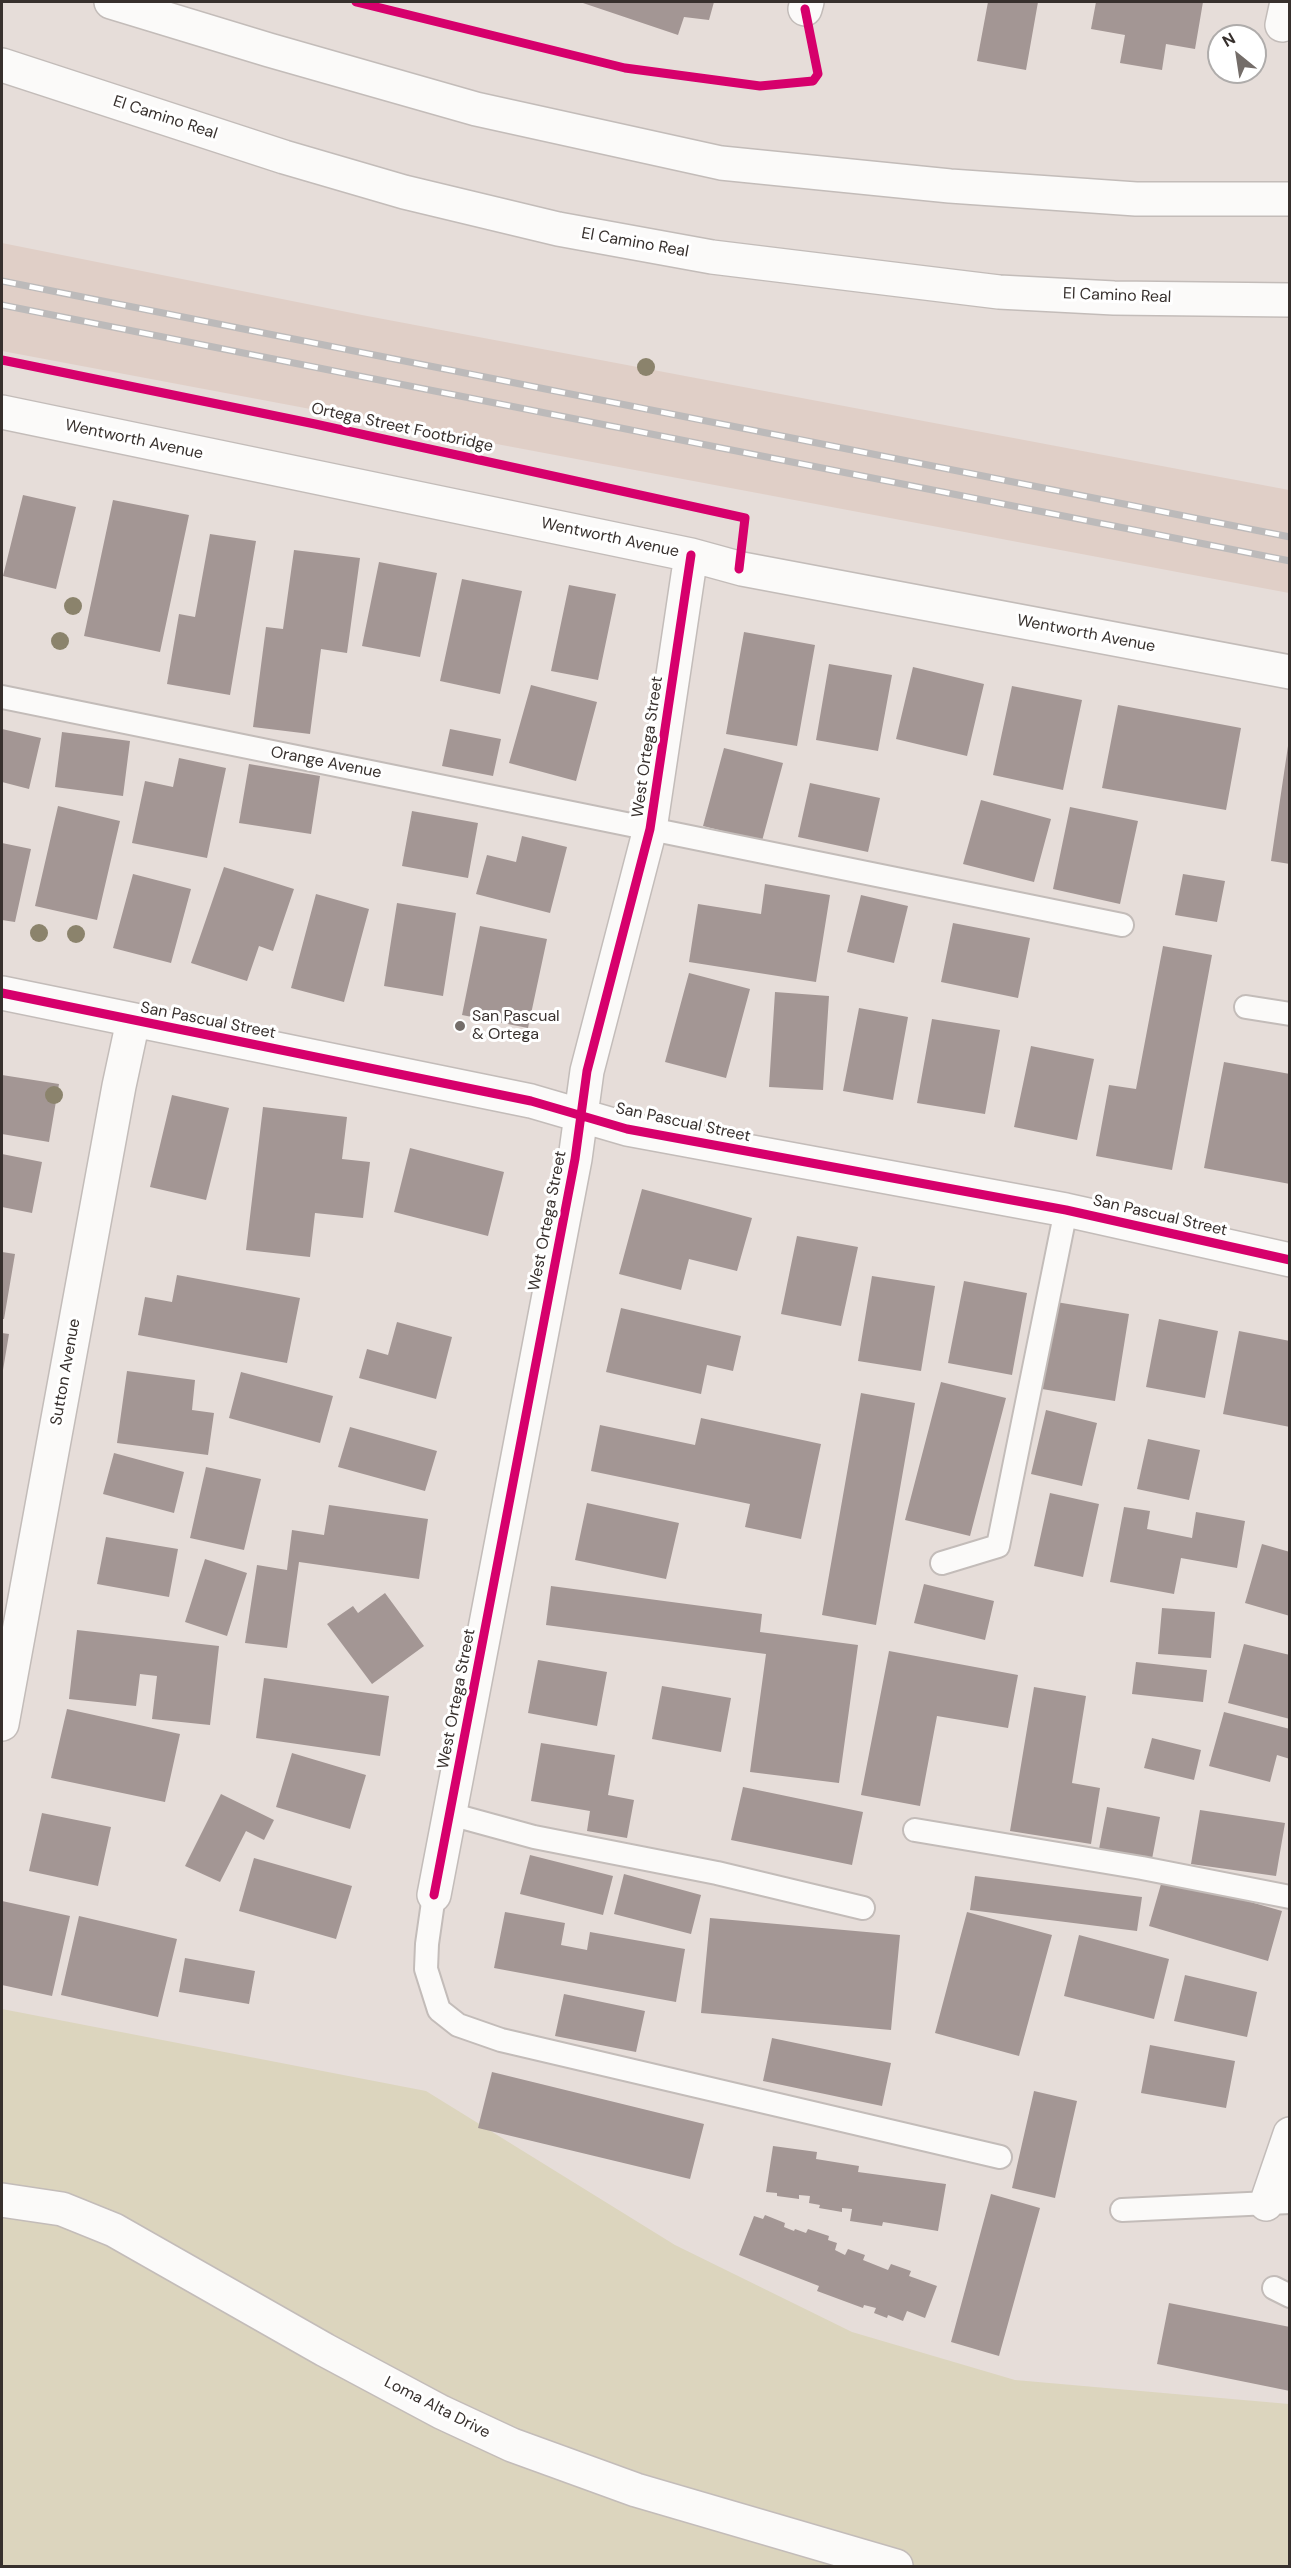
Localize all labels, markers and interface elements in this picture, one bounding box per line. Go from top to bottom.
north arrow [1207,24,1267,84]
text: N [1218,28,1239,52]
street label: El Camino Real [110,92,220,144]
street label: El Camino Real [580,224,690,262]
street label: El Camino Real [1062,285,1172,307]
street label: Ortega Street Footbridge [309,399,495,457]
street label: Wentworth Avenue [63,416,205,464]
street label: Wentworth Avenue [539,514,681,562]
street label: Wentworth Avenue [1015,611,1157,657]
street label: West Ortega Street [629,675,667,819]
street label: Orange Avenue [269,743,383,783]
street label: San Pascual Street [139,998,277,1044]
place label: San Pascual & Ortega [472,1007,560,1045]
marker: San Pascual & Ortega [453,1019,467,1033]
street label: San Pascual Street [614,1099,752,1147]
street label: West Ortega Street [525,1149,571,1293]
street label: San Pascual Street [1091,1191,1229,1241]
street label: Sutton Avenue [47,1317,85,1427]
street label: West Ortega Street [434,1627,480,1771]
street label: Loma Alta Drive [381,2373,493,2443]

